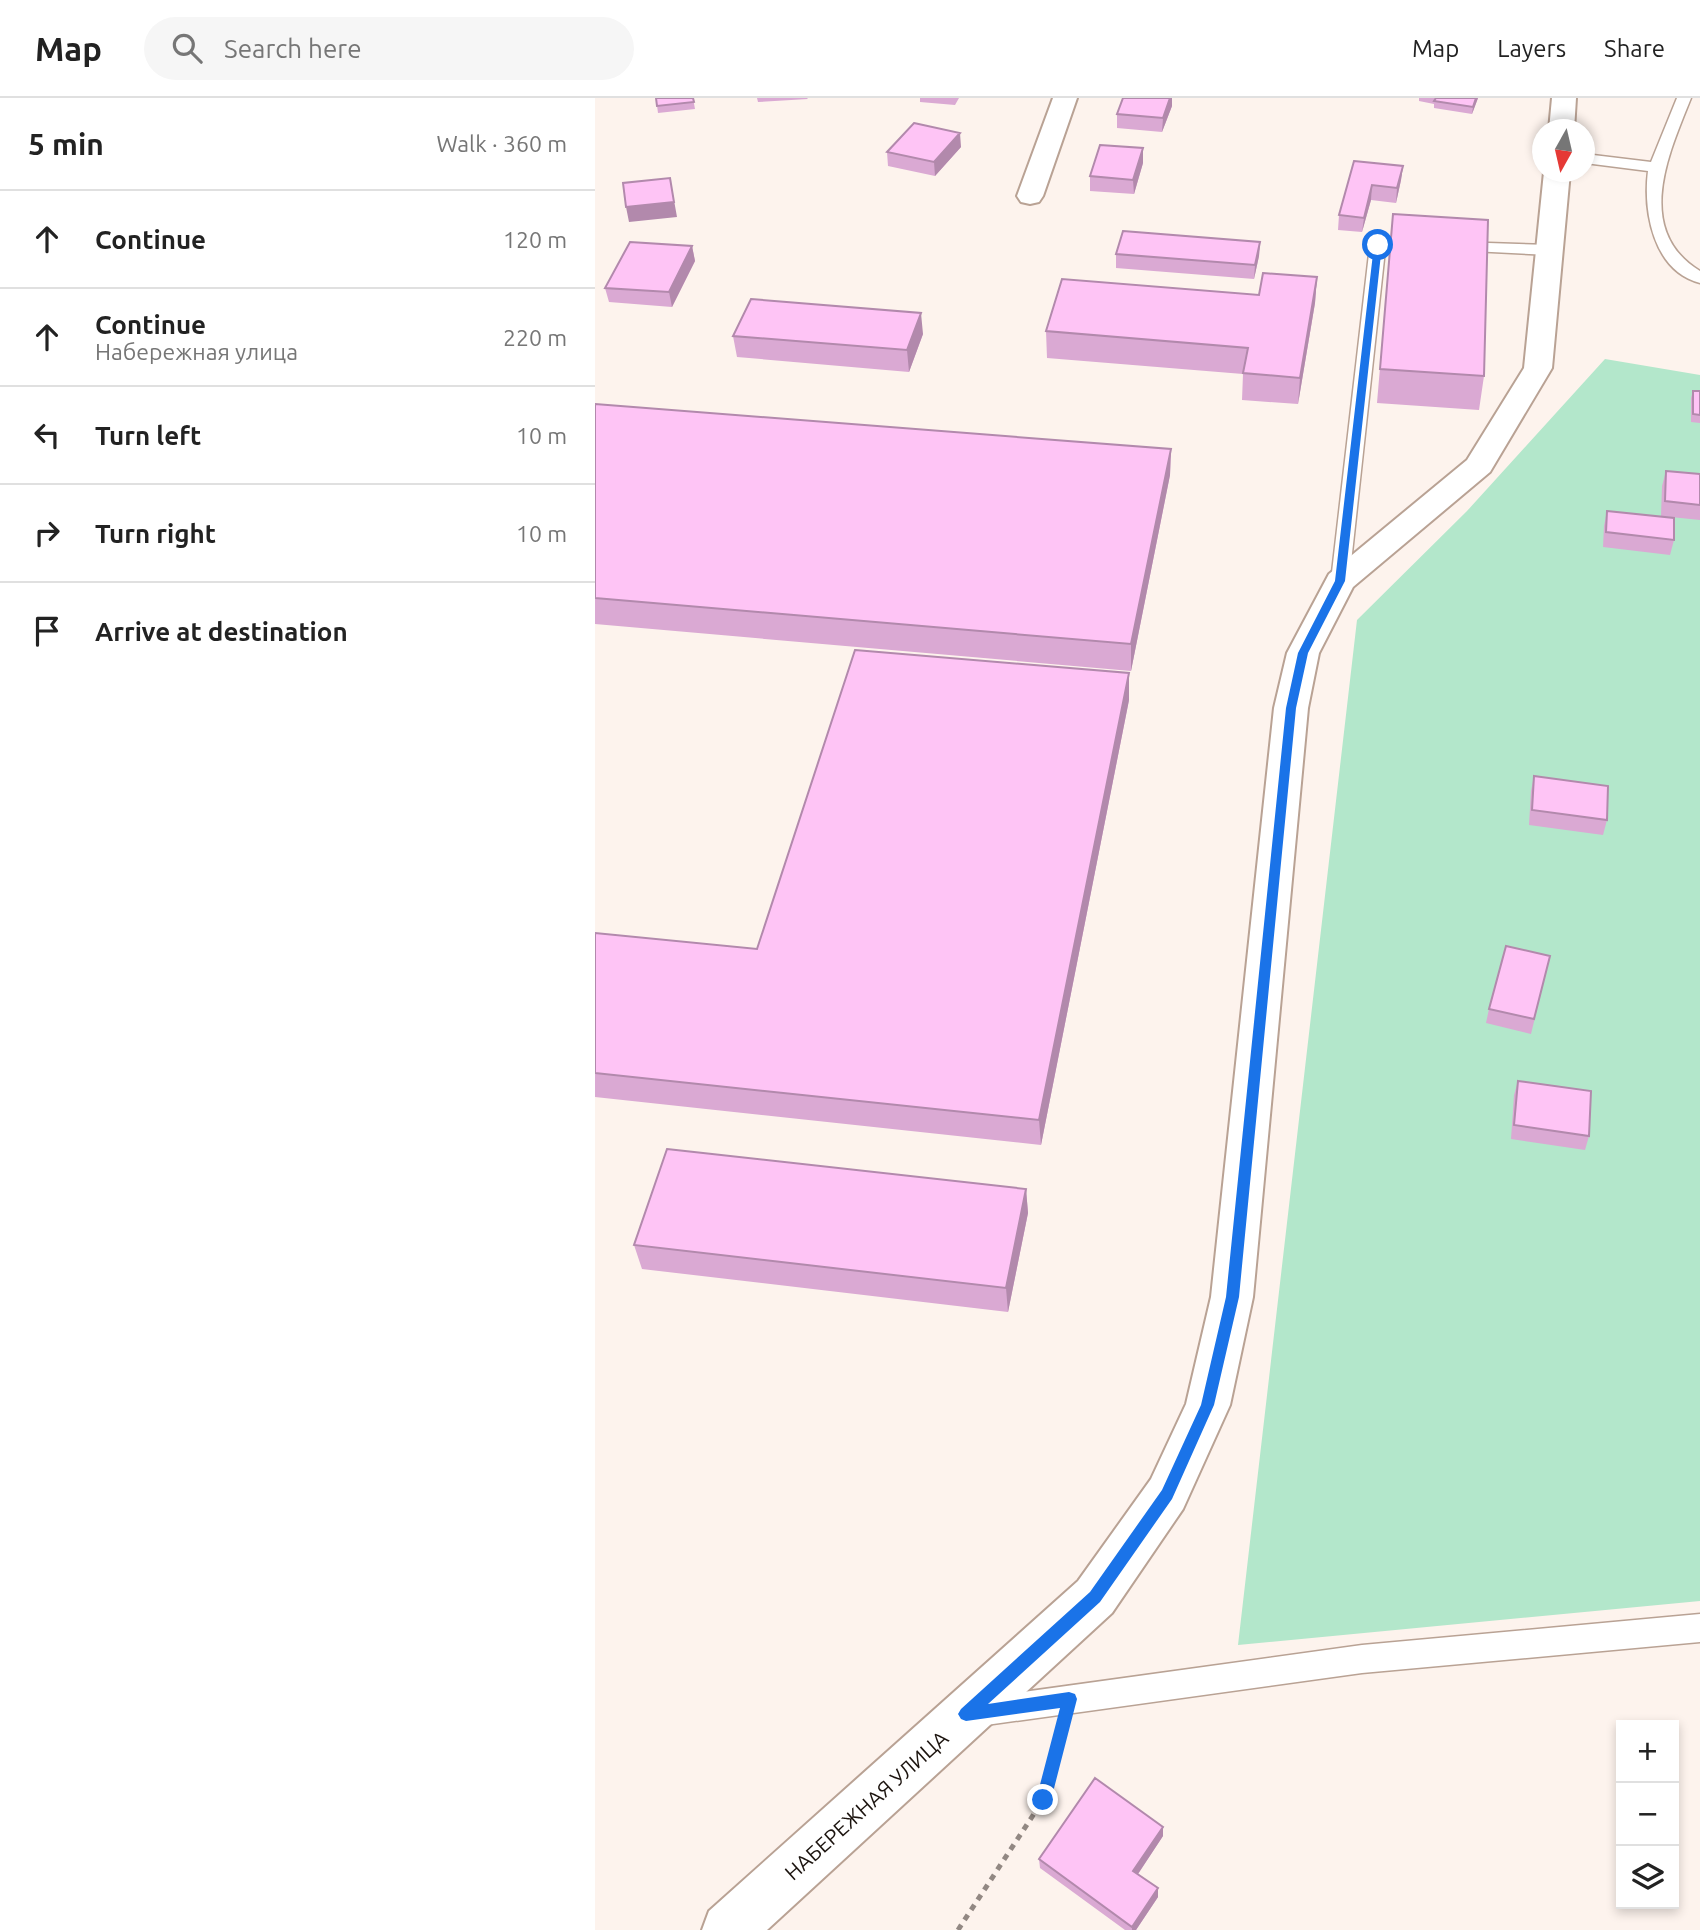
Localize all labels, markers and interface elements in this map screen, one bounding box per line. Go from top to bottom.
search box [144,17,634,80]
icon: search [168,29,206,67]
text: Map [35,30,102,67]
text: Search here [224,34,362,63]
text: Map [1412,35,1459,62]
text: Layers [1497,35,1566,62]
text: Share [1604,35,1665,62]
north arrow [1532,119,1595,182]
text: 5 min [28,127,104,161]
text: Walk · 360 m [436,131,567,156]
icon: ahead [28,220,66,258]
text: Continue [95,225,206,254]
text: 120 m [503,227,567,252]
route start [1362,229,1393,260]
text: Continue [95,310,206,339]
icon: ahead [28,318,66,356]
text: 220 m [503,325,567,350]
text: Набережная улица [95,339,298,364]
icon: left [28,416,66,454]
text: Turn left [95,421,201,450]
text: 10 m [516,423,567,448]
icon: right [28,514,66,552]
text: Turn right [95,519,216,548]
text: 10 m [516,521,567,546]
icon: arrive [28,612,66,650]
text: Arrive at destination [95,617,348,646]
map controls [1616,1720,1679,1909]
button: + [1616,1720,1679,1783]
street label: НАБЕРЕЖНАЯ УЛИЦА [779,1725,953,1885]
button: − [1616,1783,1679,1846]
route end [1027,1784,1058,1815]
button: layers [1616,1846,1679,1909]

